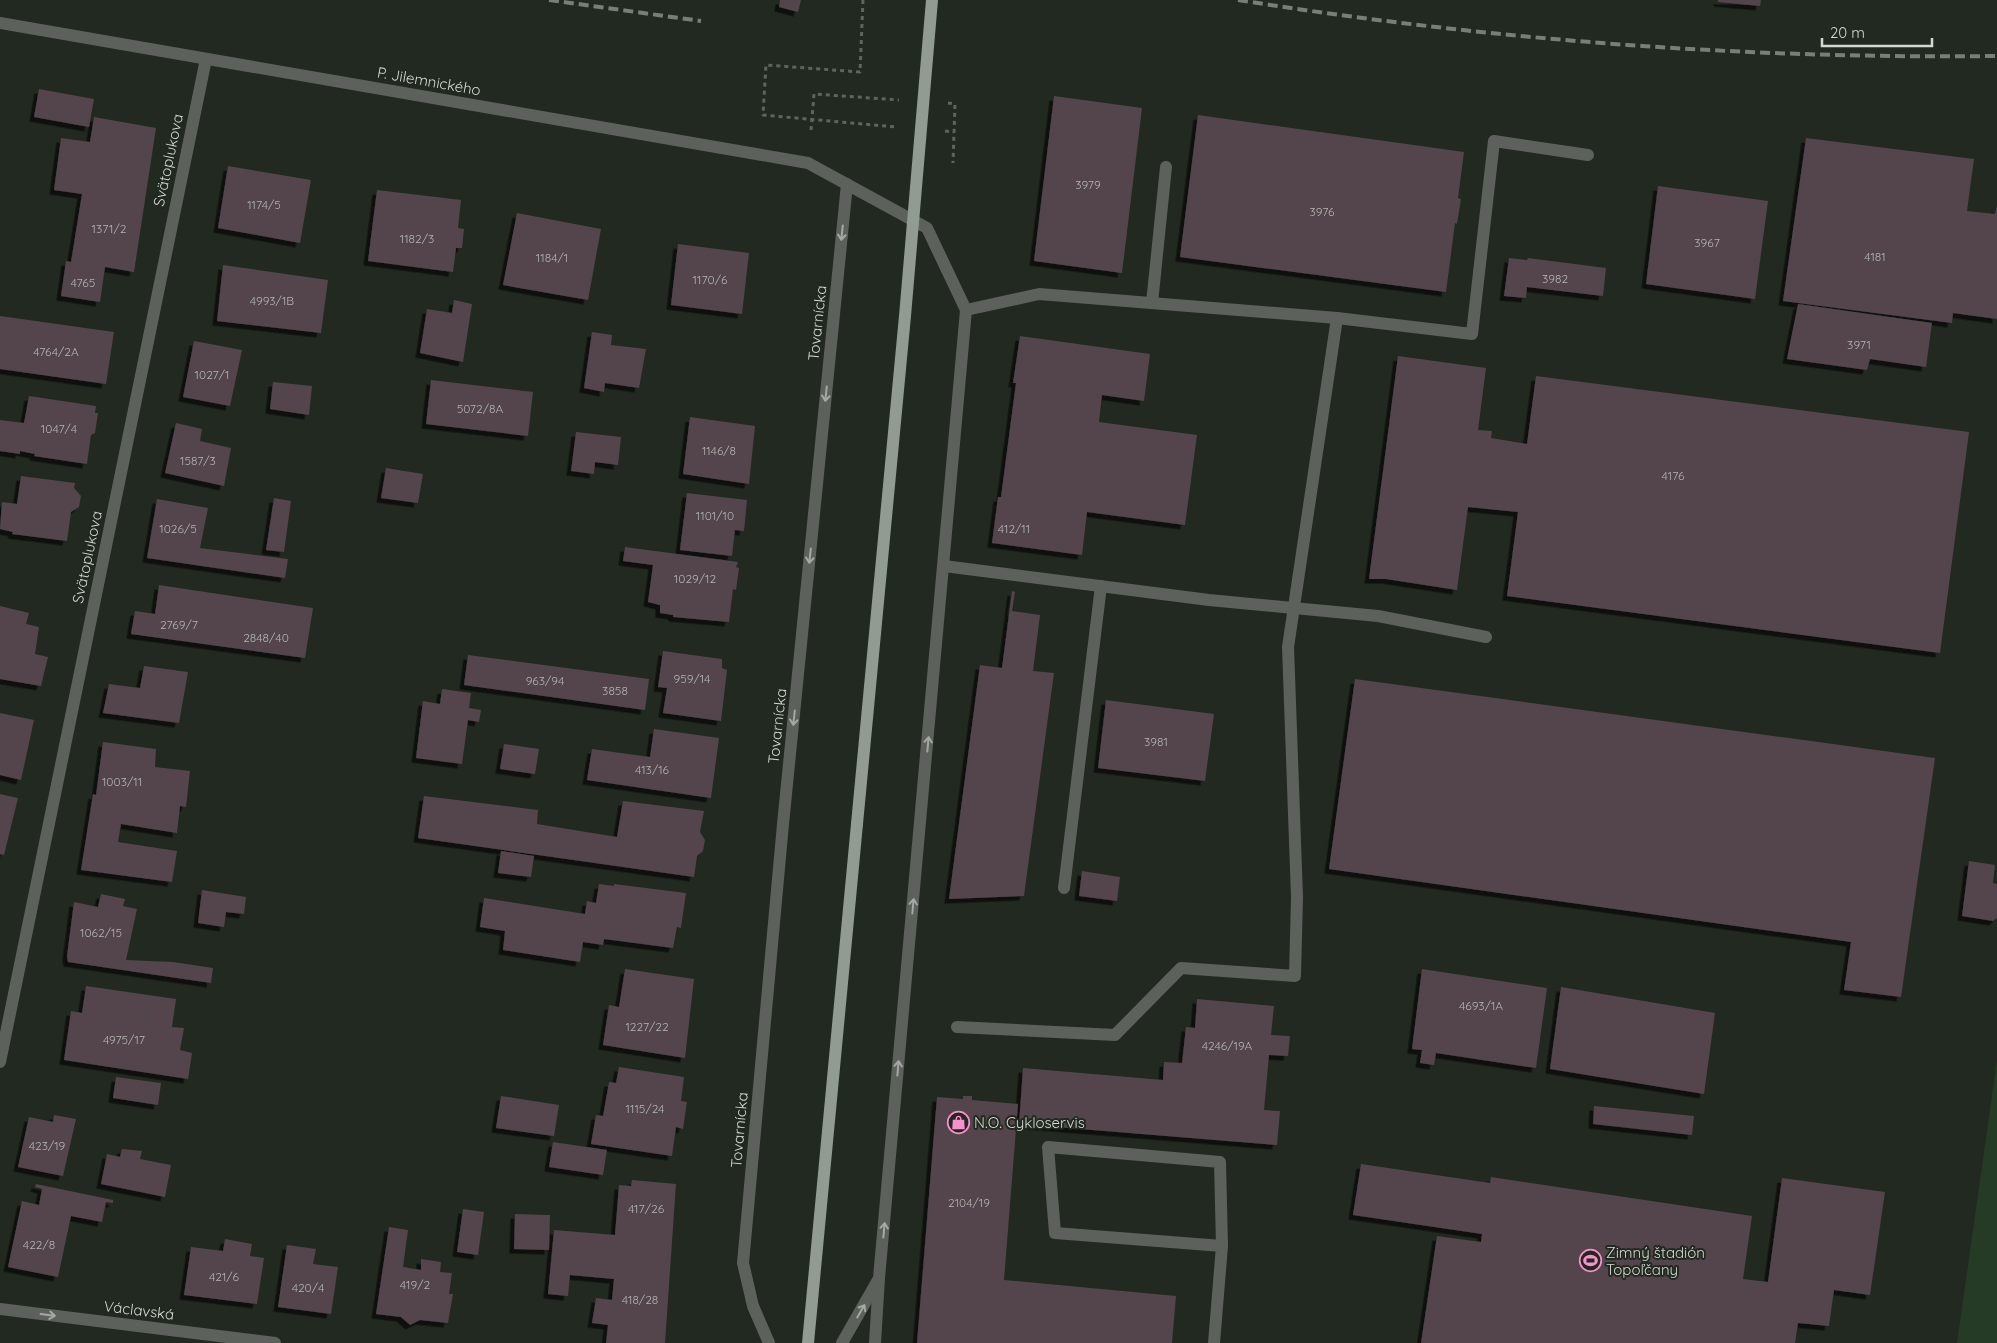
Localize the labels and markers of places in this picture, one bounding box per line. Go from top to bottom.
shop icon: N.O. Cykloservis [946,1110,970,1134]
place label: N.O. Cykloservis [974,1113,1085,1132]
place label: Zimný štadión Topoľčany [1606,1243,1705,1279]
sports icon: Zimný štadión Topoľčany [1578,1249,1602,1273]

